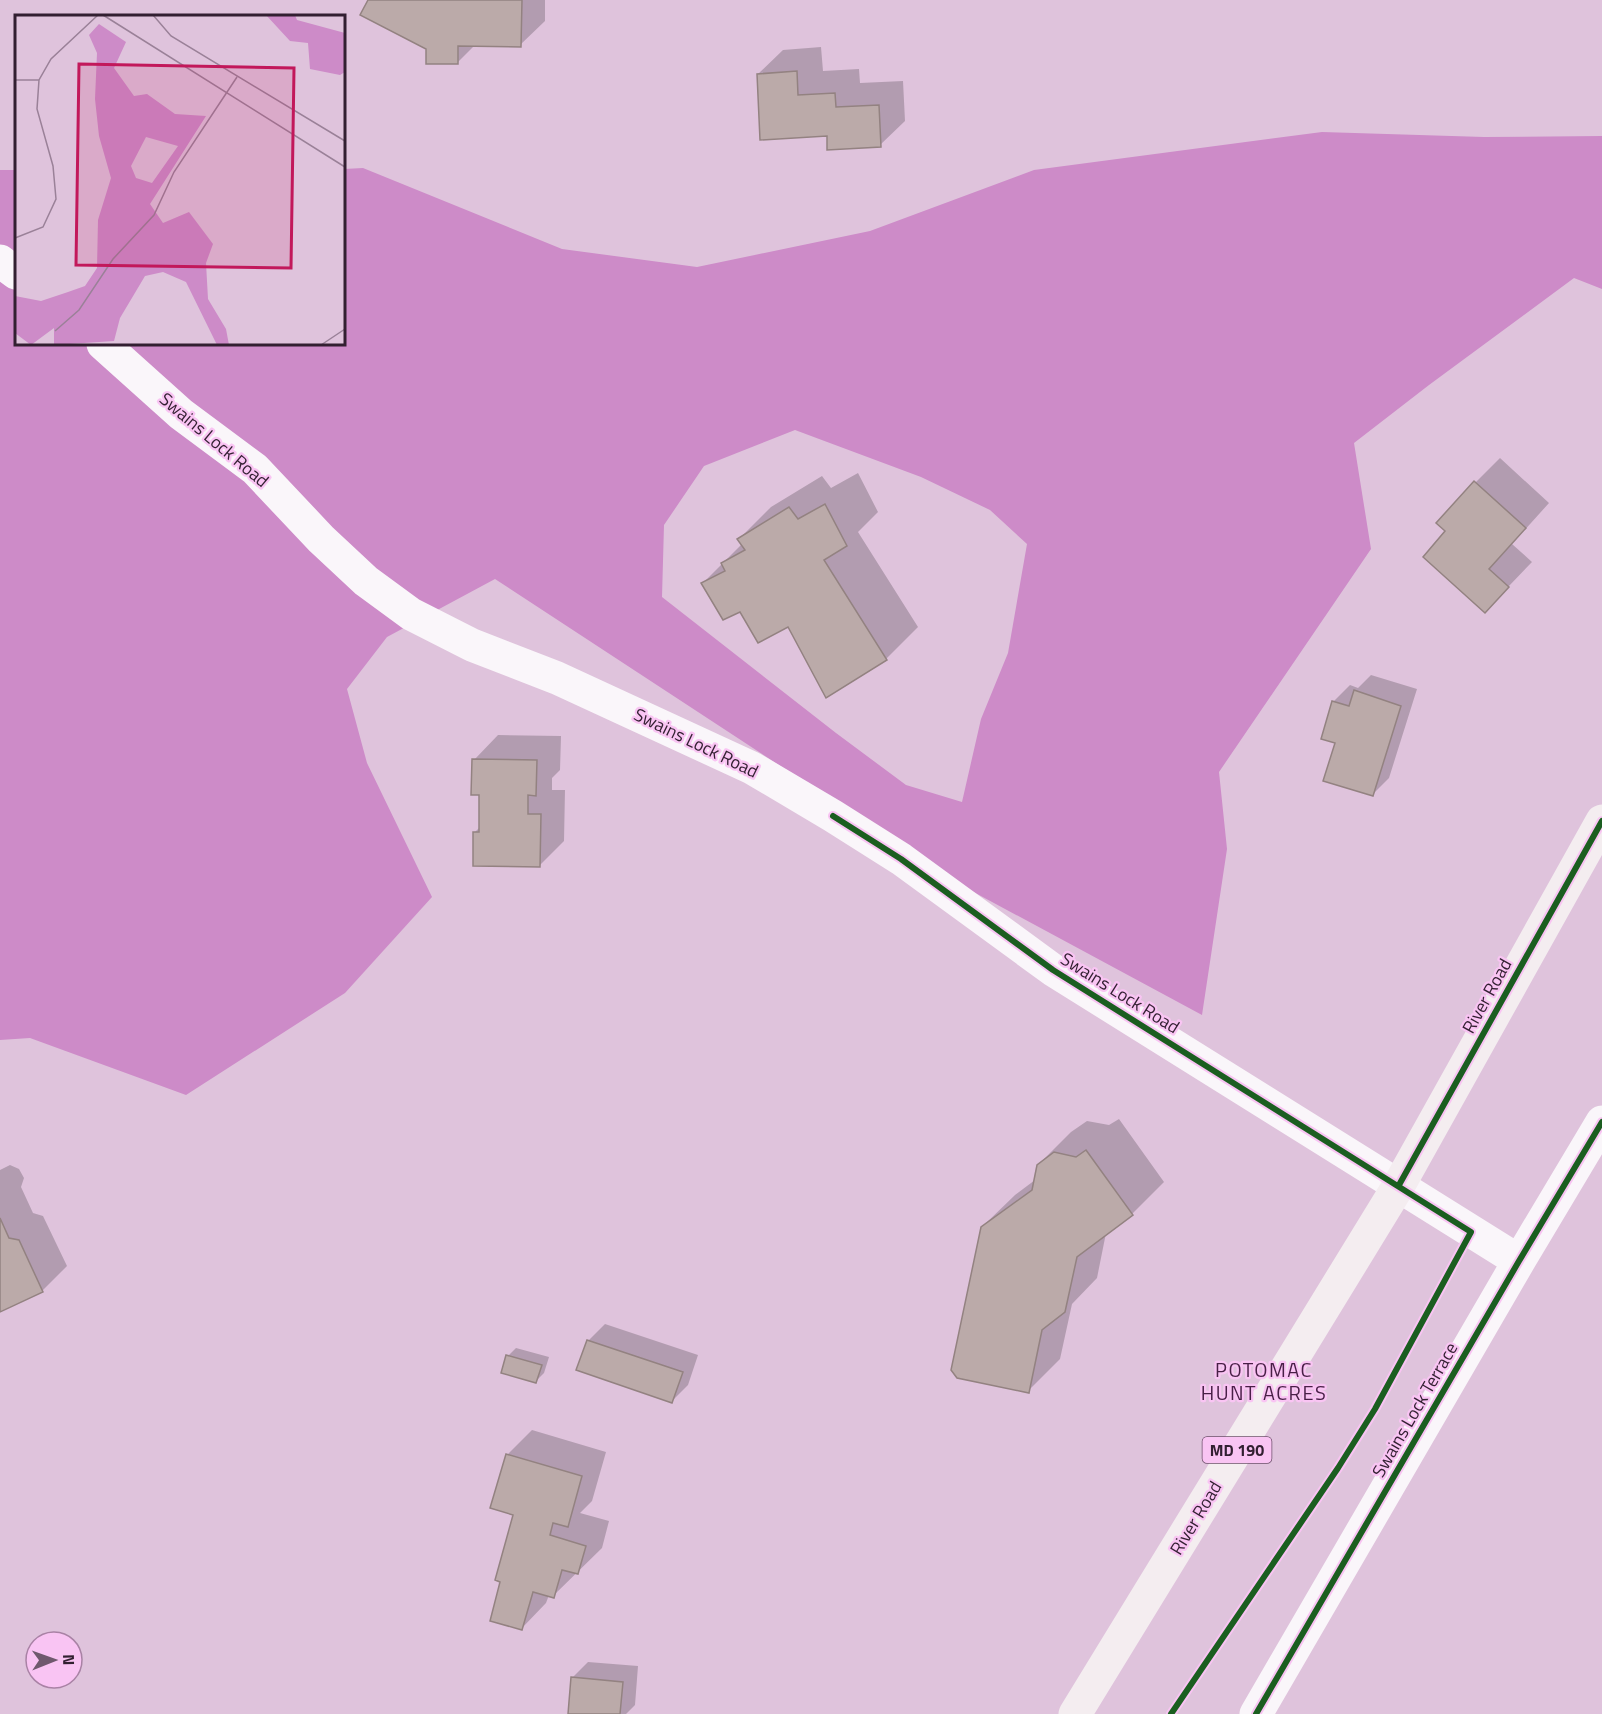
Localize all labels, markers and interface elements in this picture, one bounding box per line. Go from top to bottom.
inset map [15,15,345,345]
street label: Swains Lock Road [154,386,275,494]
street label: Swains Lock Road [629,701,763,784]
street label: Swains Lock Road [1056,945,1185,1040]
street label: River Road [1455,953,1518,1038]
street label: Swains Lock Terrace [1365,1337,1464,1482]
district label: POTOMAC HUNT ACRES [1201,1354,1327,1408]
road number: MD 190 [1202,1437,1272,1463]
street label: River Road [1163,1476,1228,1560]
north arrow [24,1630,84,1690]
text: N [57,1654,81,1665]

